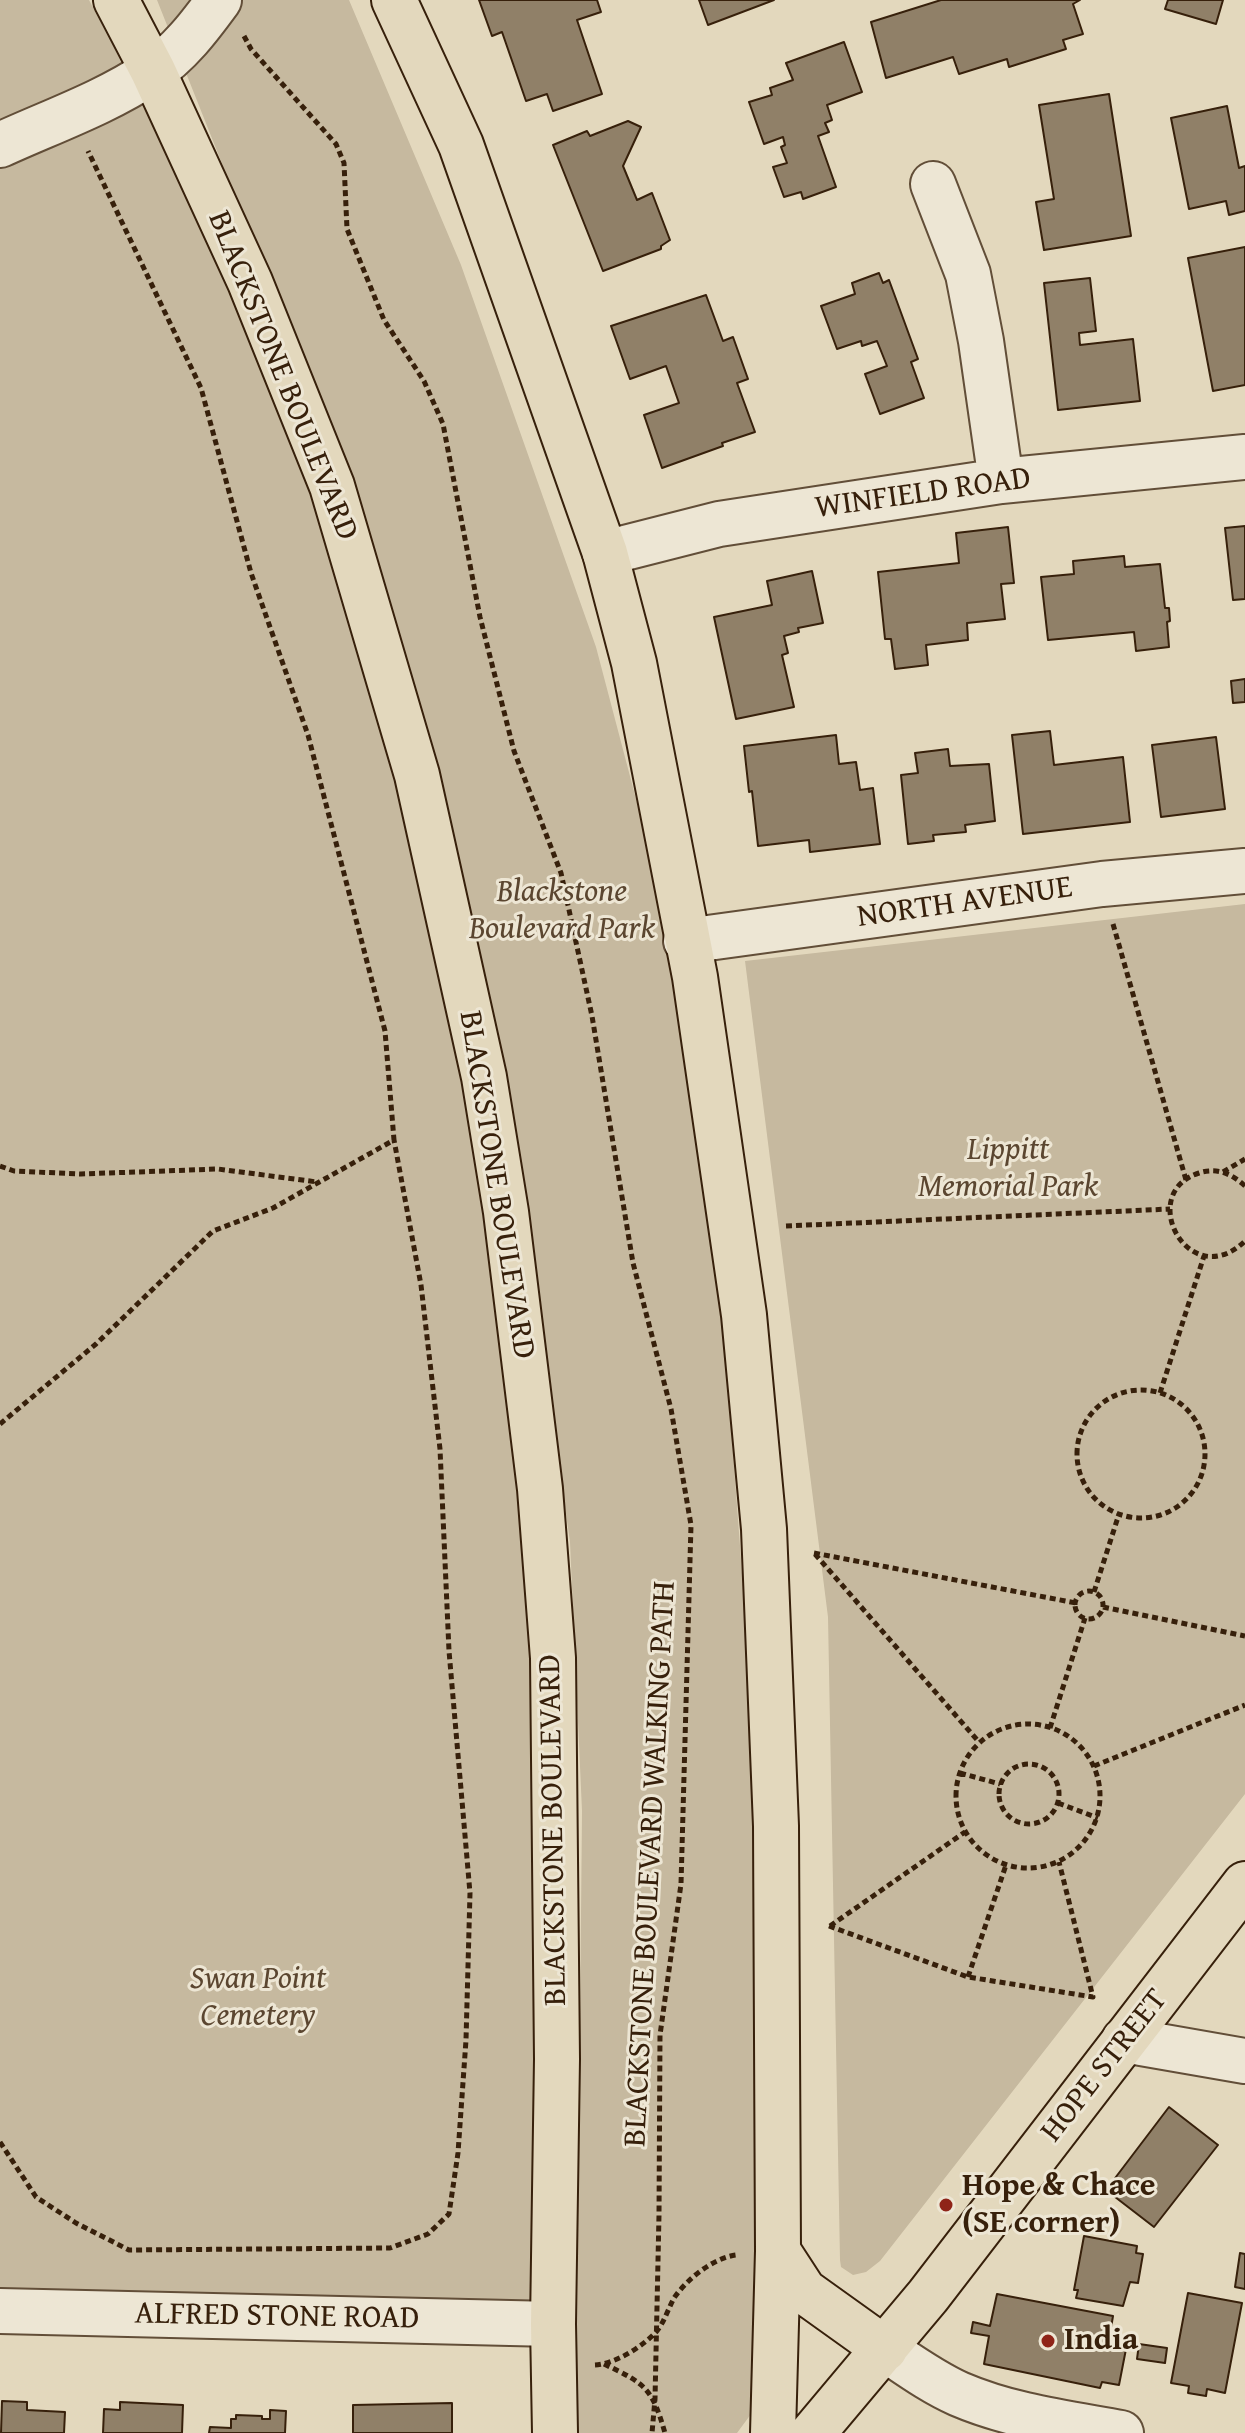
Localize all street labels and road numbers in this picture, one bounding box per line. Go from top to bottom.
street label: BLACKSTONE BOULEVARD [198,206,366,546]
street label: WINFIELD ROAD [813,460,1033,528]
street label: NORTH AVENUE [855,869,1075,937]
street label: BLACKSTONE BOULEVARD [450,1008,542,1362]
street label: BLACKSTONE BOULEVARD WALKING PATH [617,1580,685,2148]
street label: BLACKSTONE BOULEVARD [532,1654,576,2006]
street label: HOPE STREET [1033,1982,1177,2150]
street label: ALFRED STONE ROAD [134,2295,420,2339]

